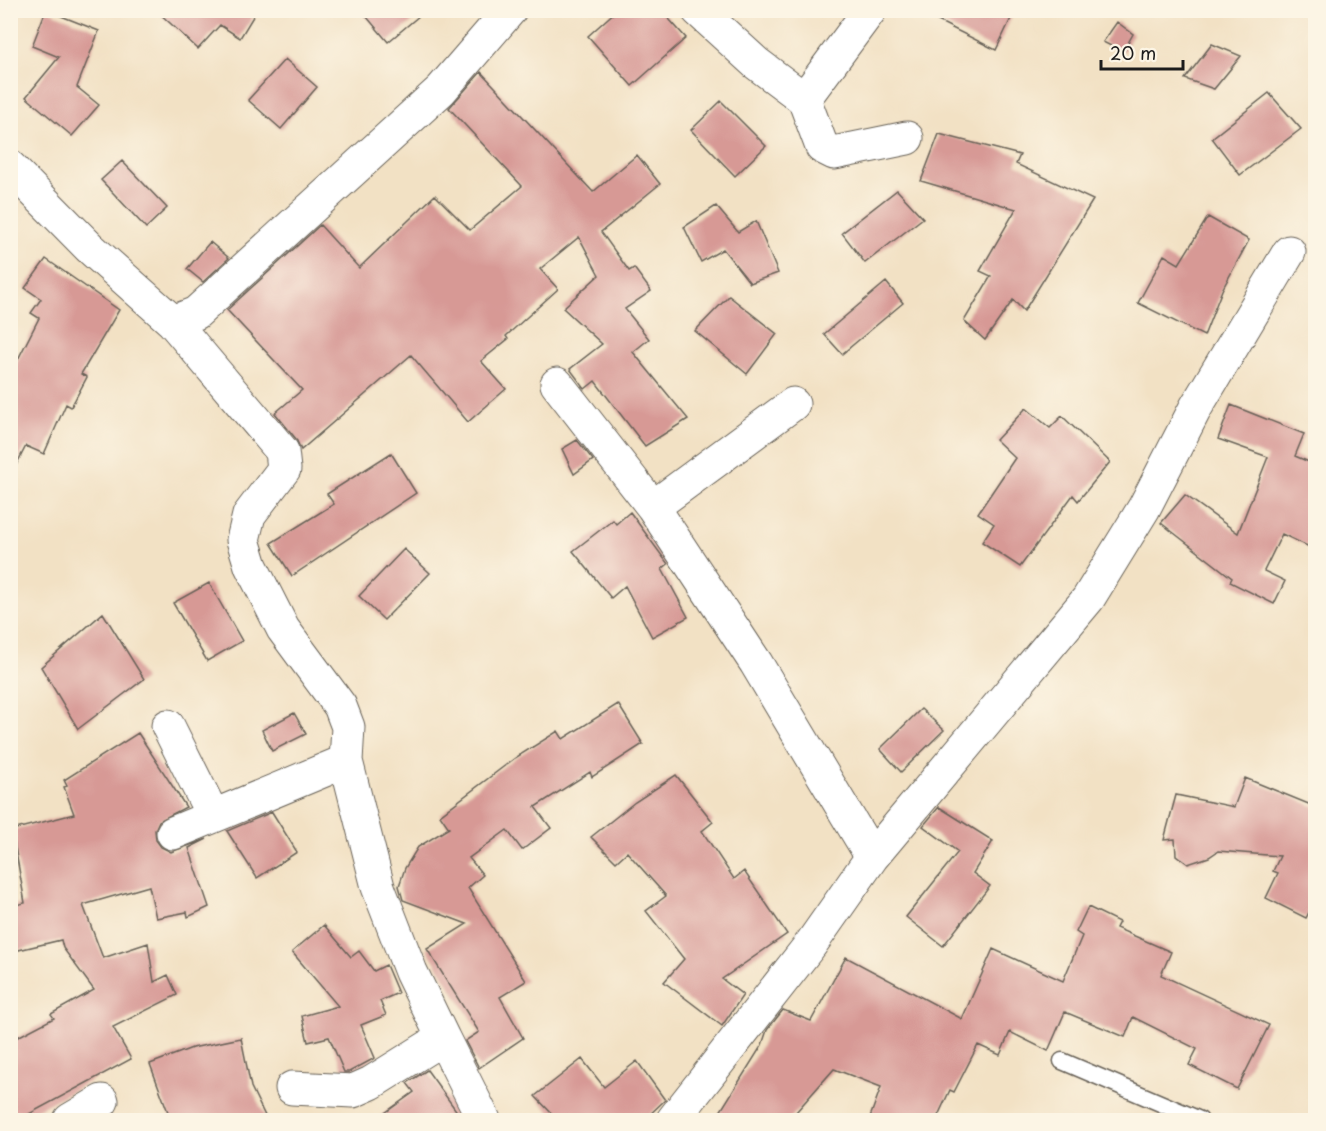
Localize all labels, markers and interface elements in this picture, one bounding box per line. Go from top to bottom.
scale bar [1101,33,1184,71]
text: 20 m [1110,39,1156,66]

